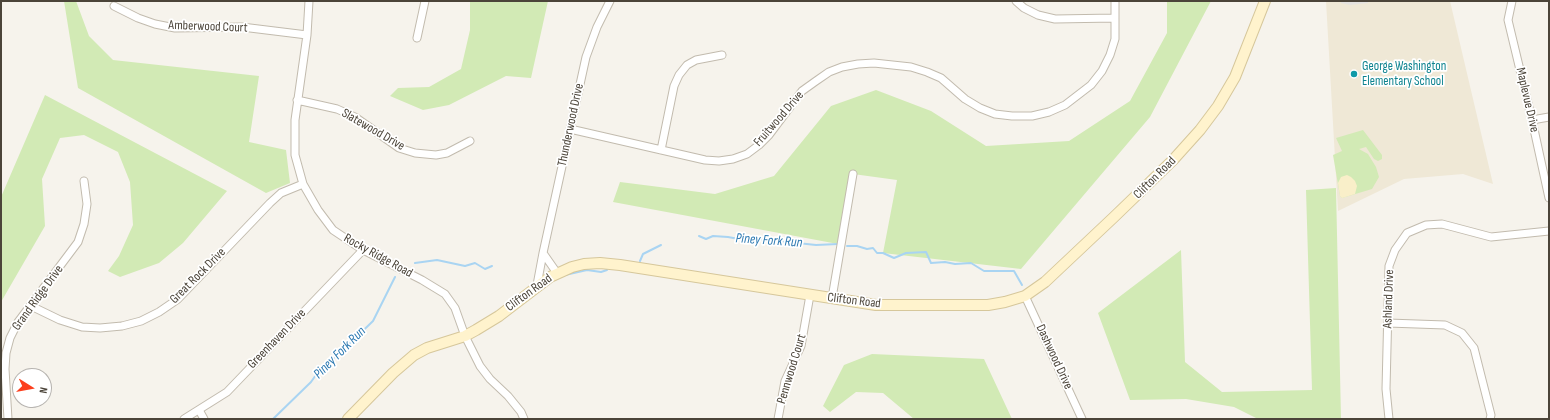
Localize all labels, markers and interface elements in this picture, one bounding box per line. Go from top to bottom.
street label: Amberwood Court [168,18,248,36]
place label: George Washington Elementary School [1362,59,1446,90]
street label: Maplevue Drive [1512,66,1542,134]
marker: George Washington Elementary School [1349,69,1359,79]
street label: Thunderwood Drive [555,82,587,168]
street label: Fruitwood Drive [751,88,807,150]
street label: Slatewood Drive [339,106,407,154]
street label: Clifton Road [1130,153,1180,203]
water label: Piney Fork Run [735,230,803,252]
street label: Rocky Ridge Road [341,231,415,281]
street label: Great Rock Drive [167,245,229,307]
street label: Grand Ridge Drive [9,262,67,334]
street label: Ashland Drive [1380,269,1398,329]
street label: Clifton Road [503,271,555,315]
street label: Clifton Road [826,290,882,312]
street label: Greenhaven Drive [245,306,309,372]
street label: Dashwood Drive [1032,322,1076,392]
water label: Piney Fork Run [310,323,370,383]
street label: Pennwood Court [774,332,810,406]
north arrow [12,368,52,408]
text: N [36,386,50,394]

